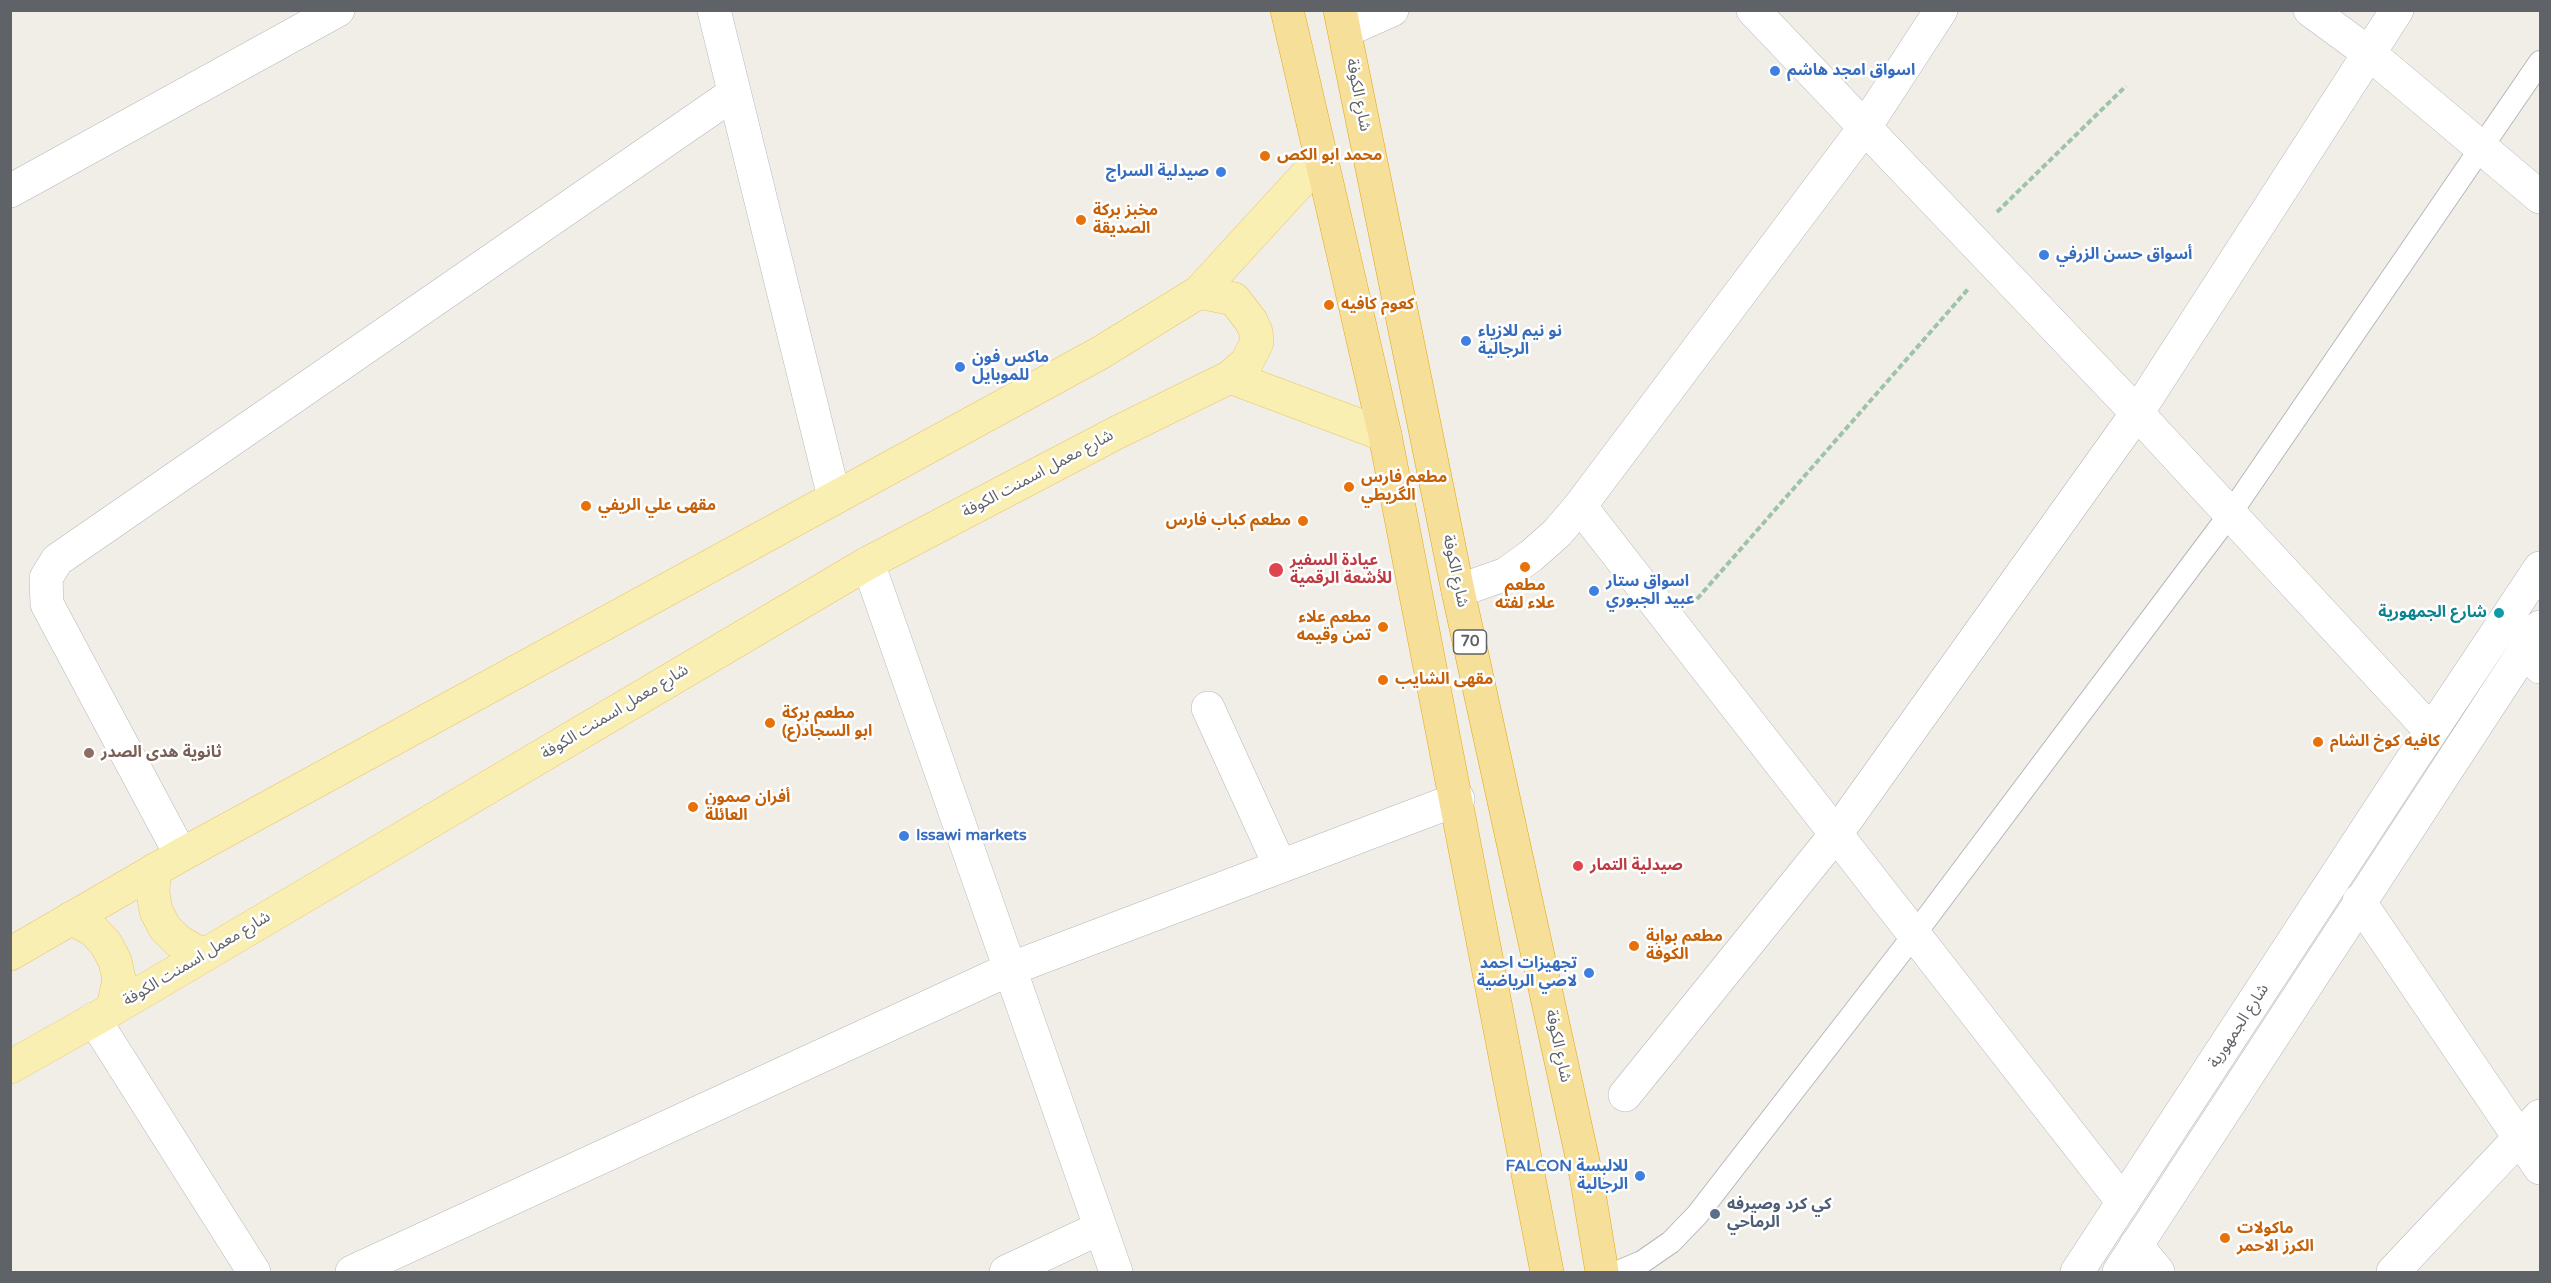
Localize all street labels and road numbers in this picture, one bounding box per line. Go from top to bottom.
street label: شارع الكوفة [1342,57,1374,133]
street label: شارع معمل اسمنت الكوفة [959,426,1117,522]
street label: شارع الكوفة [1438,533,1472,609]
road number: 70 [1454,630,1486,654]
street label: شارع معمل اسمنت الكوفة [538,660,692,764]
street label: شارع معمل اسمنت الكوفة [120,907,274,1011]
street label: شارع الجمهورية [2205,980,2273,1072]
street label: شارع الكوفة [1541,1008,1575,1084]

